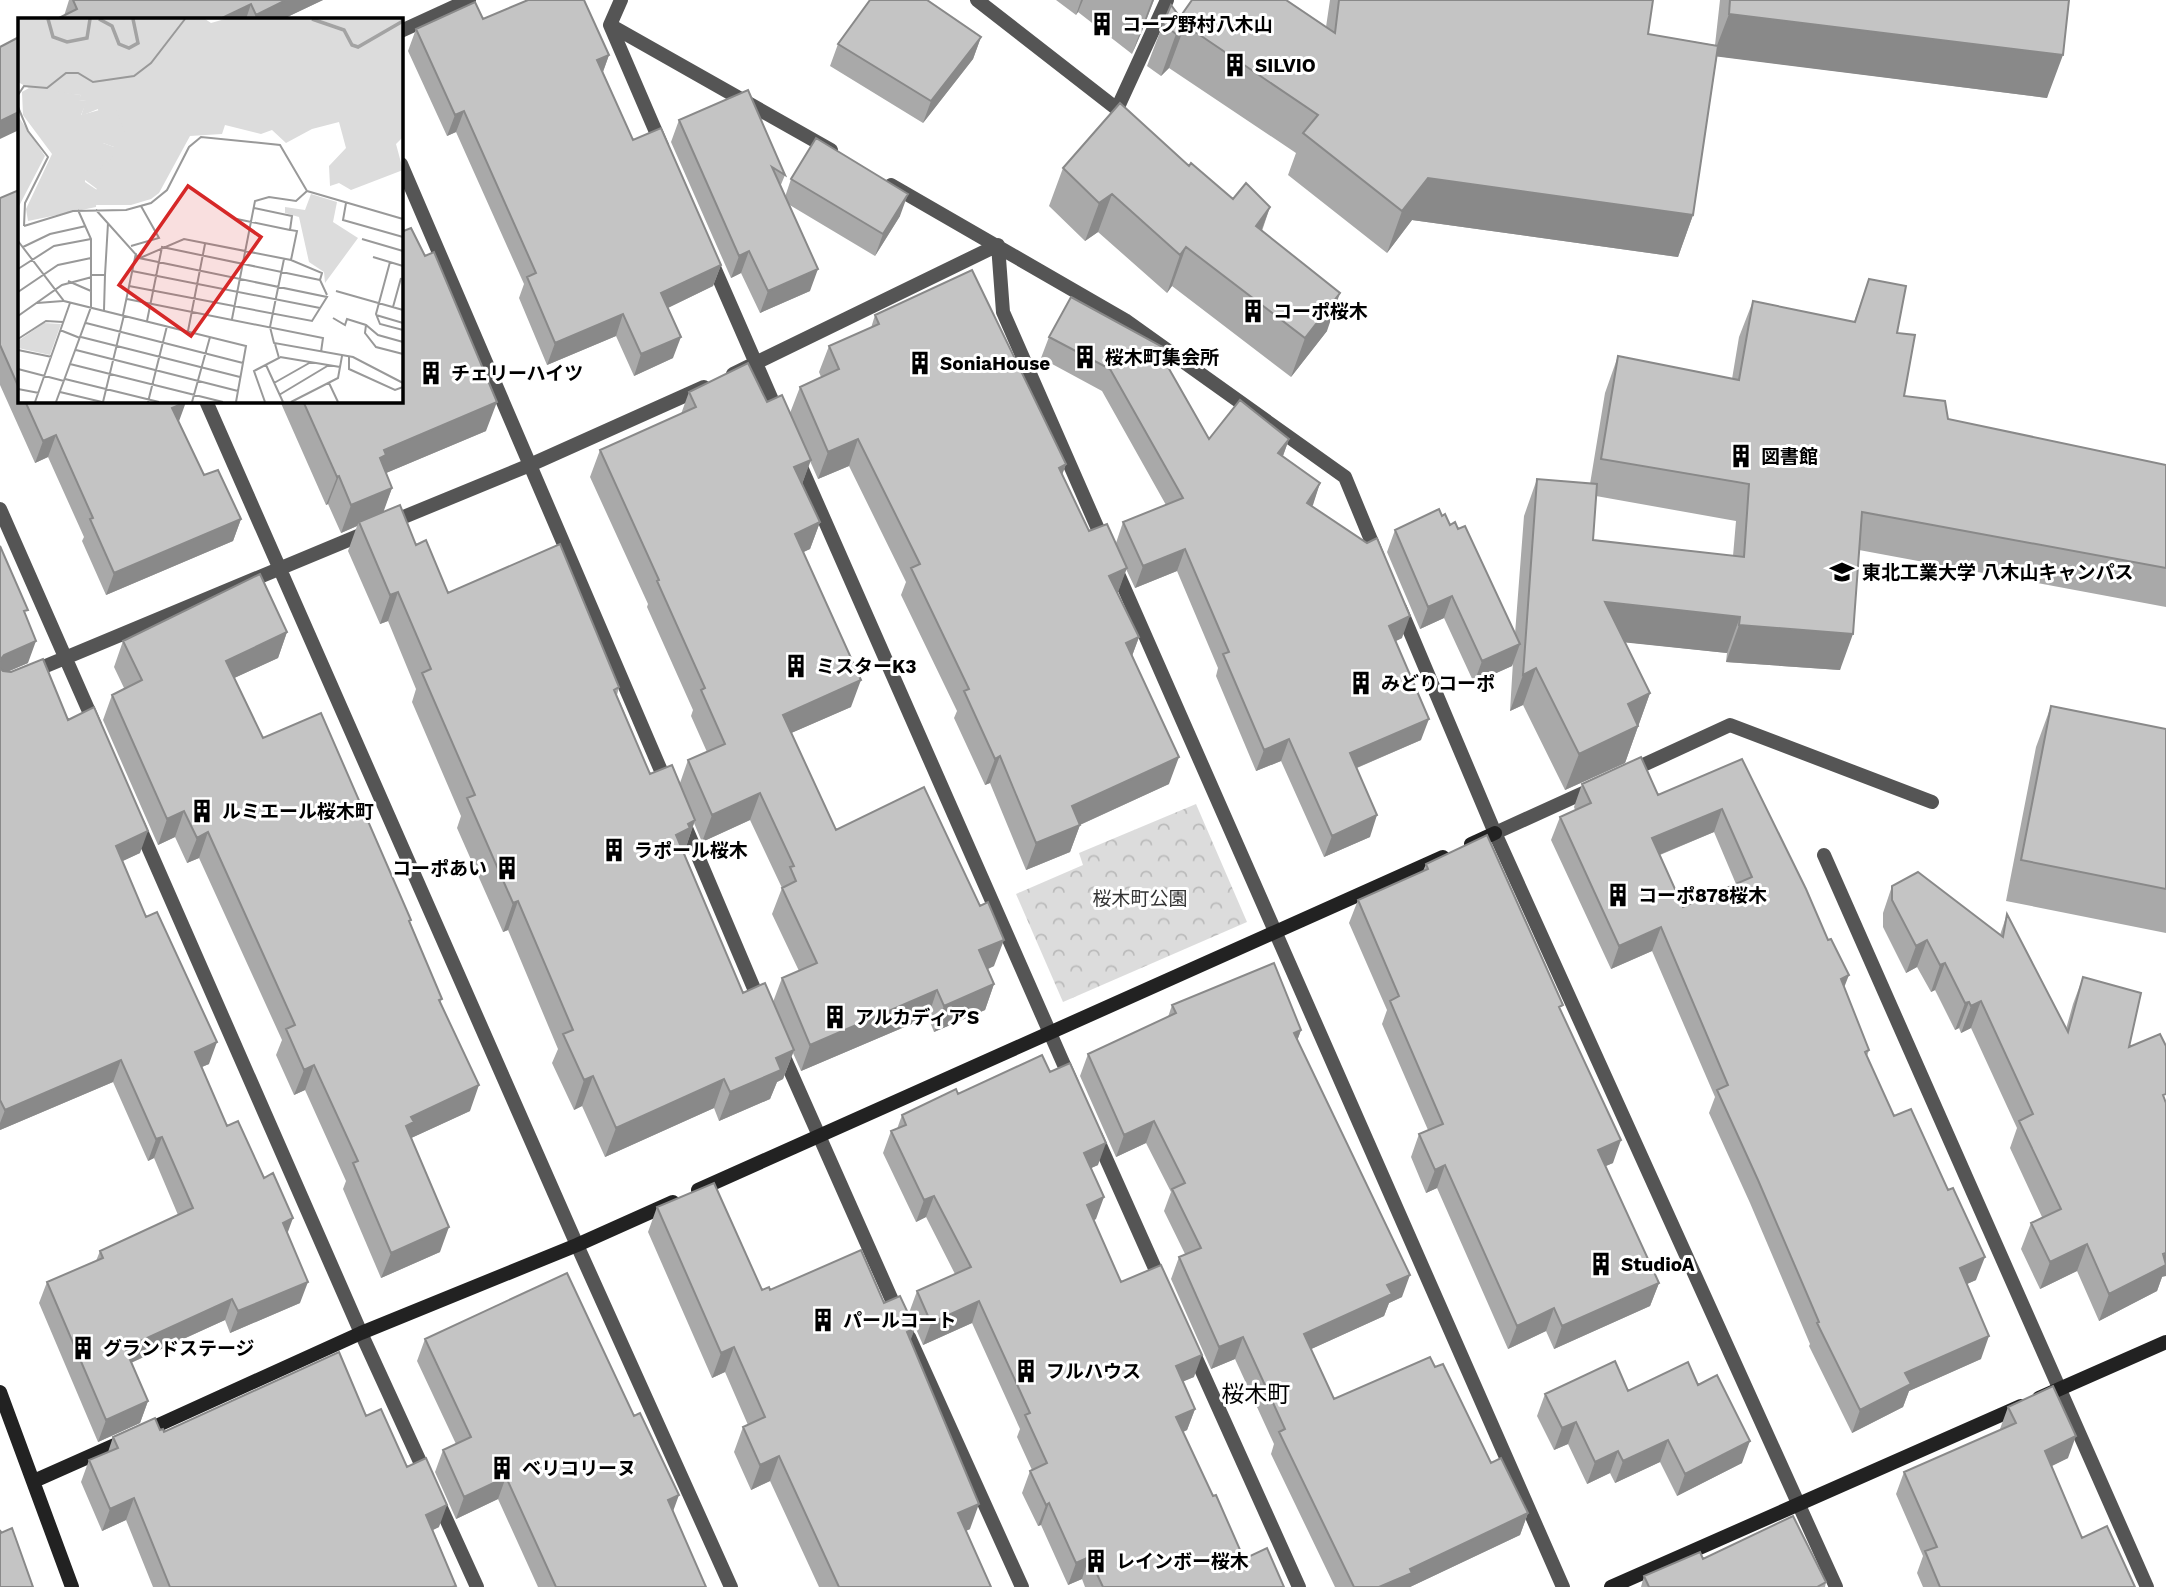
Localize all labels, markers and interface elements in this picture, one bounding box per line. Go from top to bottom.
building icon: コープ野村八木山 [1088,10,1116,38]
place label: コープ野村八木山 [1122,13,1273,36]
inset map [18,18,402,402]
building icon: SILVIO [1221,51,1249,79]
place label: SILVIO [1255,54,1316,77]
building icon: コーポ桜木 [1239,297,1267,325]
place label: コーポ桜木 [1273,300,1368,323]
building icon: 桜木町集会所 [1071,343,1099,371]
place label: 桜木町集会所 [1105,346,1219,369]
building icon: SoniaHouse [906,349,934,377]
place label: SoniaHouse [940,352,1050,375]
building icon: チェリーハイツ [417,359,445,387]
place label: チェリーハイツ [451,362,583,385]
building icon: 図書館 [1727,442,1755,470]
place label: 図書館 [1761,445,1818,468]
school or university icon: 東北工業大学 八木山キャンパス [1828,558,1856,586]
place label: 東北工業大学 八木山キャンパス [1862,561,2133,584]
building icon: ミスターK3 [782,652,810,680]
place label: ミスターK3 [816,655,916,678]
building icon: みどりコーポ [1347,669,1375,697]
place label: みどりコーポ [1381,672,1495,695]
building icon: ルミエール桜木町 [188,797,216,825]
place label: ルミエール桜木町 [222,800,374,823]
building icon: ラポール桜木 [600,836,628,864]
place label: ラポール桜木 [634,839,748,862]
building icon: コーポあい [493,854,521,882]
place label: コーポあい [392,857,487,880]
building icon: コーポ878桜木 [1604,881,1632,909]
place label: コーポ878桜木 [1638,884,1767,907]
park label: 桜木町公園 [1092,887,1188,910]
building icon: アルカディアS [821,1003,849,1031]
place label: アルカディアS [855,1006,979,1029]
building icon: StudioA [1587,1250,1615,1278]
place label: StudioA [1621,1253,1695,1276]
building icon: パールコート [809,1306,837,1334]
place label: パールコート [843,1309,957,1332]
building icon: グランドステージ [69,1334,97,1362]
place label: グランドステージ [103,1337,255,1360]
building icon: フルハウス [1012,1357,1040,1385]
place label: フルハウス [1046,1360,1141,1383]
district label: 桜木町 [1222,1381,1291,1408]
building icon: ベリコリーヌ [488,1454,516,1482]
place label: ベリコリーヌ [522,1457,636,1480]
building icon: レインボー桜木 [1082,1547,1110,1575]
place label: レインボー桜木 [1116,1550,1249,1573]

